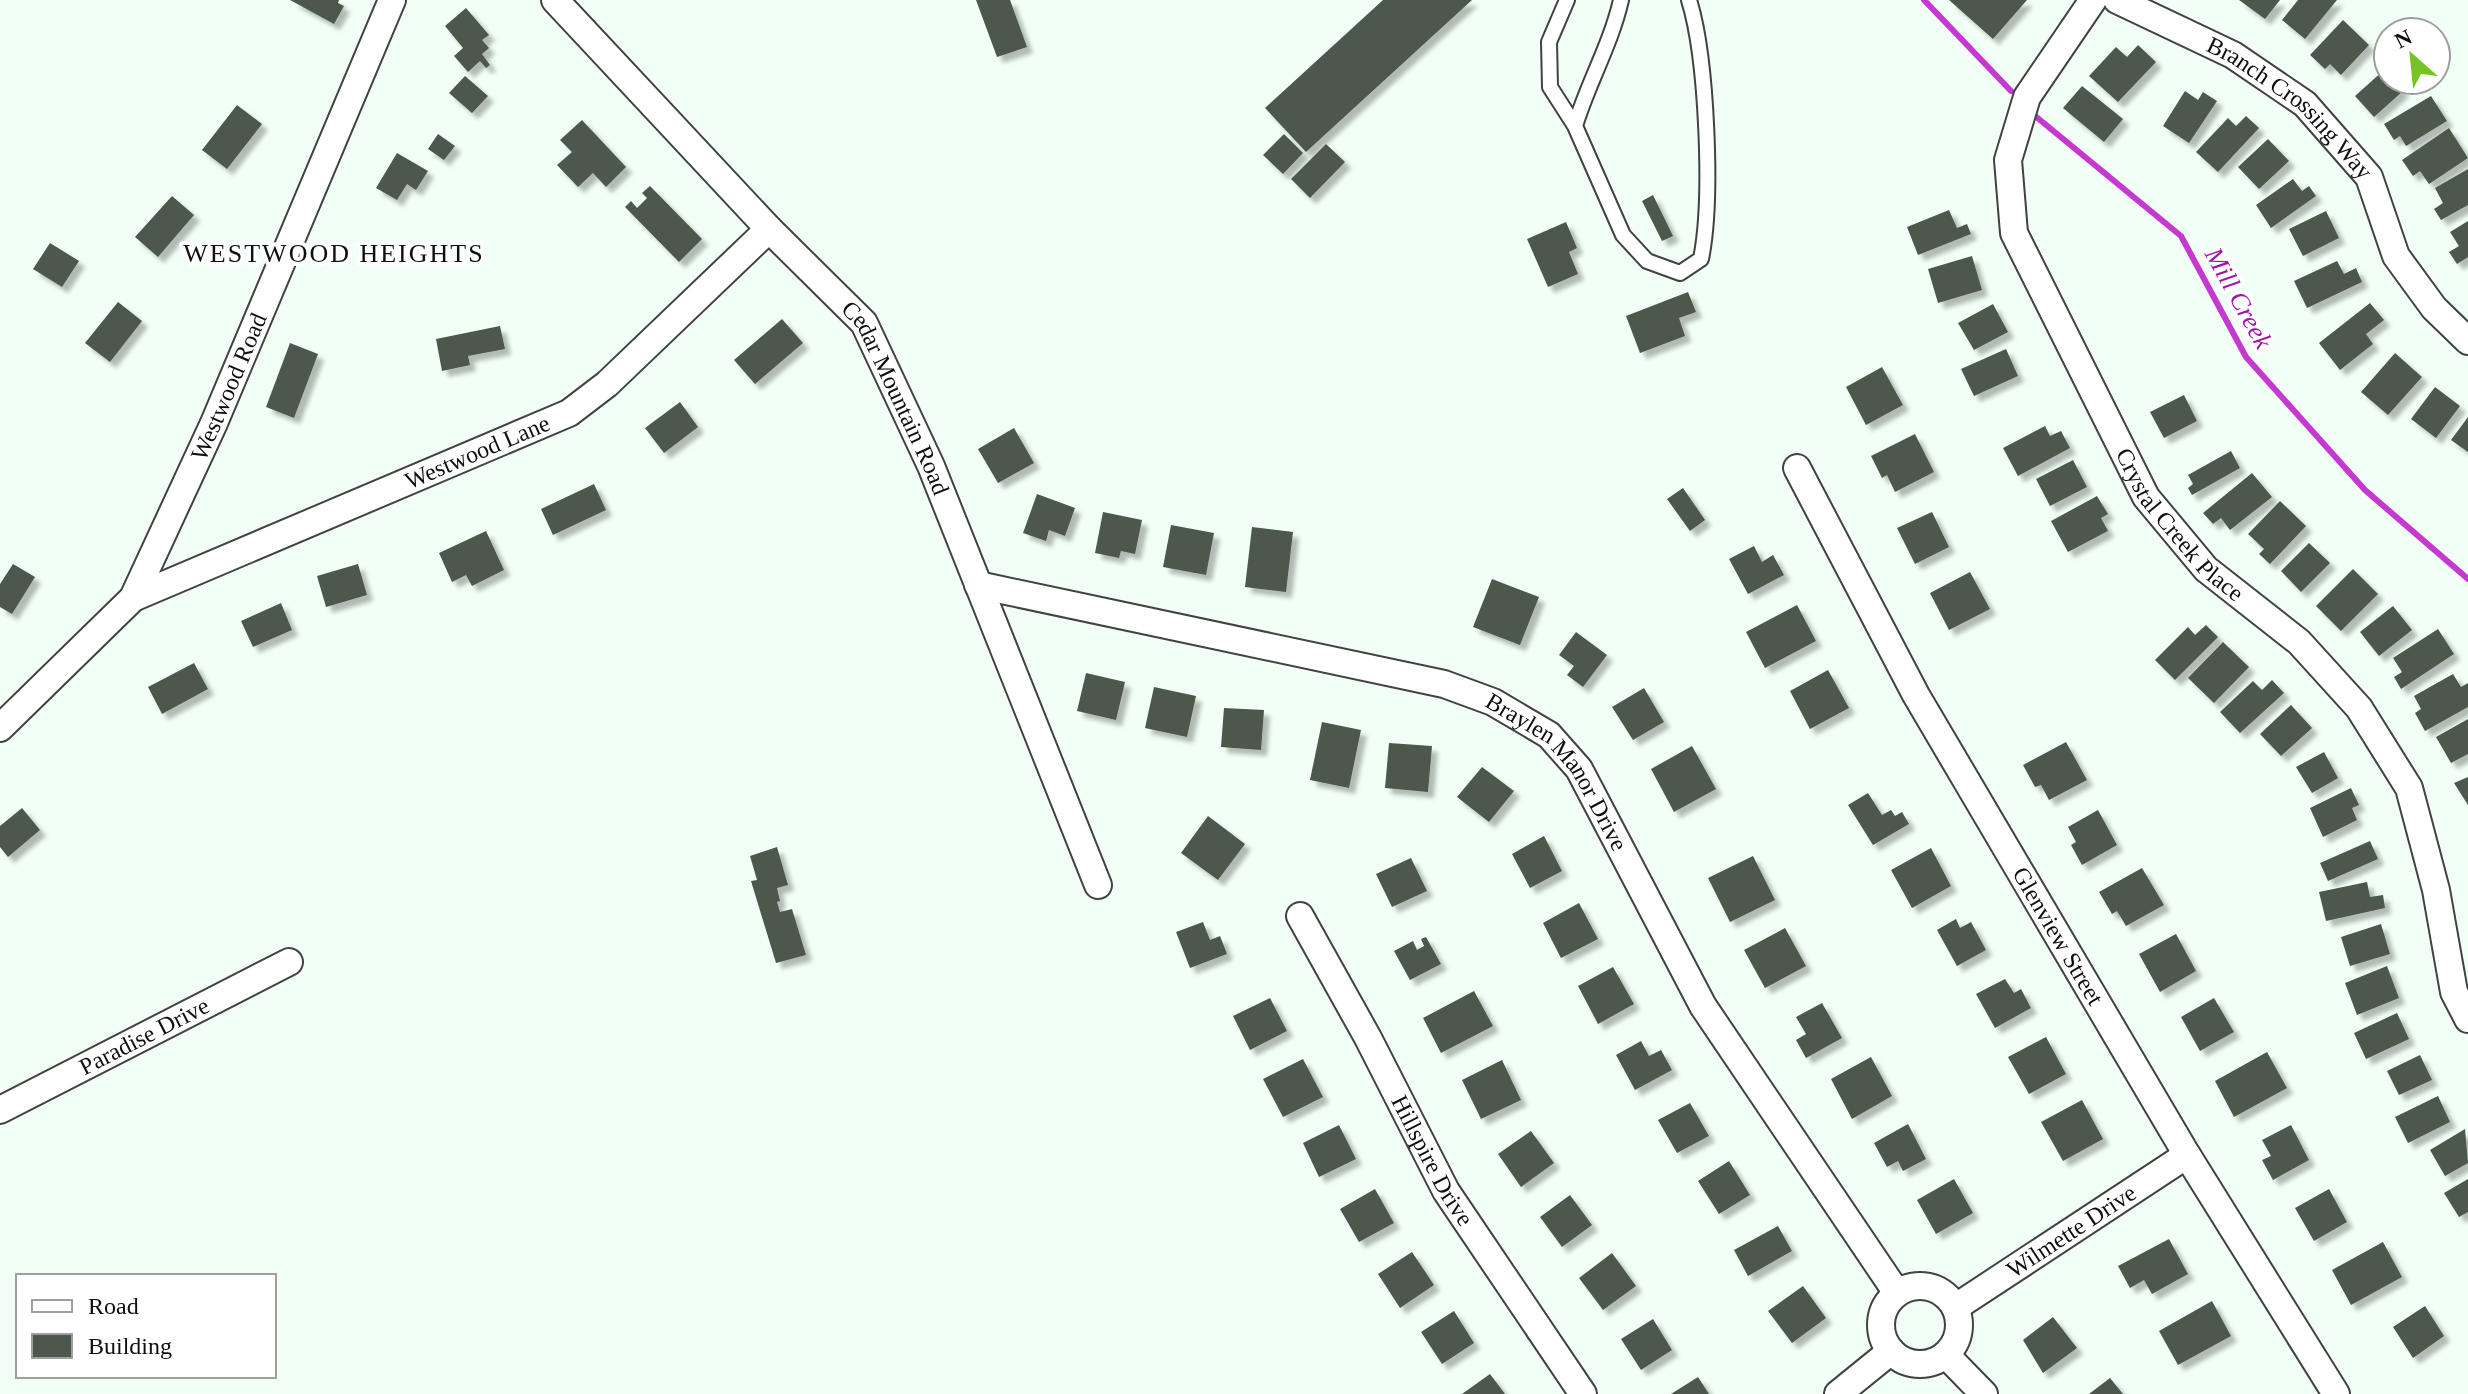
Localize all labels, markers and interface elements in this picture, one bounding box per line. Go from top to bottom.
north arrow [2372,16,2452,96]
text: N [2390,24,2416,53]
street label: Branch Crossing Way [2203,32,2378,184]
district label: WESTWOOD HEIGHTS [183,239,485,268]
water label: Mill Creek [2199,242,2278,354]
street label: Cedar Mountain Road [837,296,954,498]
street label: Westwood Road [186,309,272,464]
street label: Westwood Lane [401,410,554,494]
street label: Crystal Creek Place [2111,444,2249,606]
street label: Braylen Manor Drive [1481,688,1632,855]
street label: Glenview Street [2007,862,2109,1010]
street label: Paradise Drive [75,992,213,1080]
street label: Hillspire Drive [1386,1091,1479,1231]
street label: Wilmette Drive [2002,1179,2141,1283]
legend [16,1274,276,1378]
text: Road [88,1293,139,1319]
text: Building [88,1333,172,1359]

